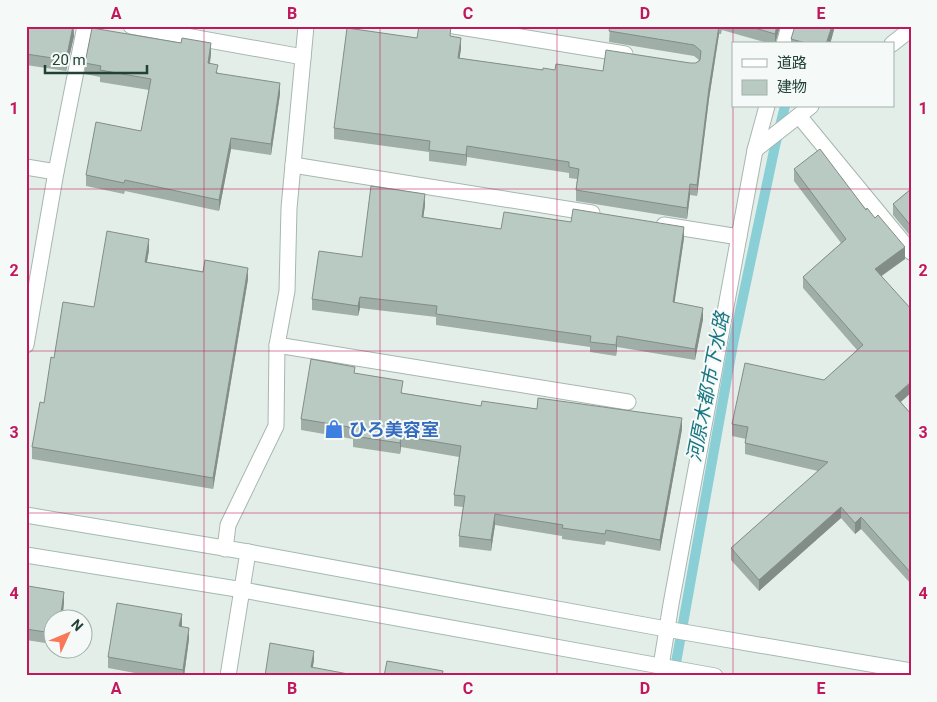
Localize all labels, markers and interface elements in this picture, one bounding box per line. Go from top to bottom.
text: A [111,4,122,23]
text: B [287,4,297,23]
text: C [463,4,473,23]
text: D [640,4,650,23]
text: E [817,4,826,23]
scale bar [45,42,148,74]
legend [732,42,894,108]
text: 20 m [52,51,86,69]
text: 道路 [777,54,807,72]
text: 建物 [777,78,807,96]
text: 1 [9,99,19,118]
text: 1 [918,99,928,118]
text: 2 [9,261,19,280]
text: 2 [918,261,928,280]
water label: 河原木都市下水路 [682,308,734,464]
shop icon: ひろ美容室 [323,418,345,440]
place label: ひろ美容室 [349,419,439,440]
text: 3 [9,423,19,442]
text: 3 [918,423,928,442]
text: 4 [9,584,19,603]
text: 4 [918,584,928,603]
north arrow [42,610,92,660]
text: N [68,616,87,634]
text: A [111,679,122,698]
text: B [287,679,297,698]
text: C [463,679,473,698]
text: D [640,679,650,698]
text: E [817,679,826,698]

